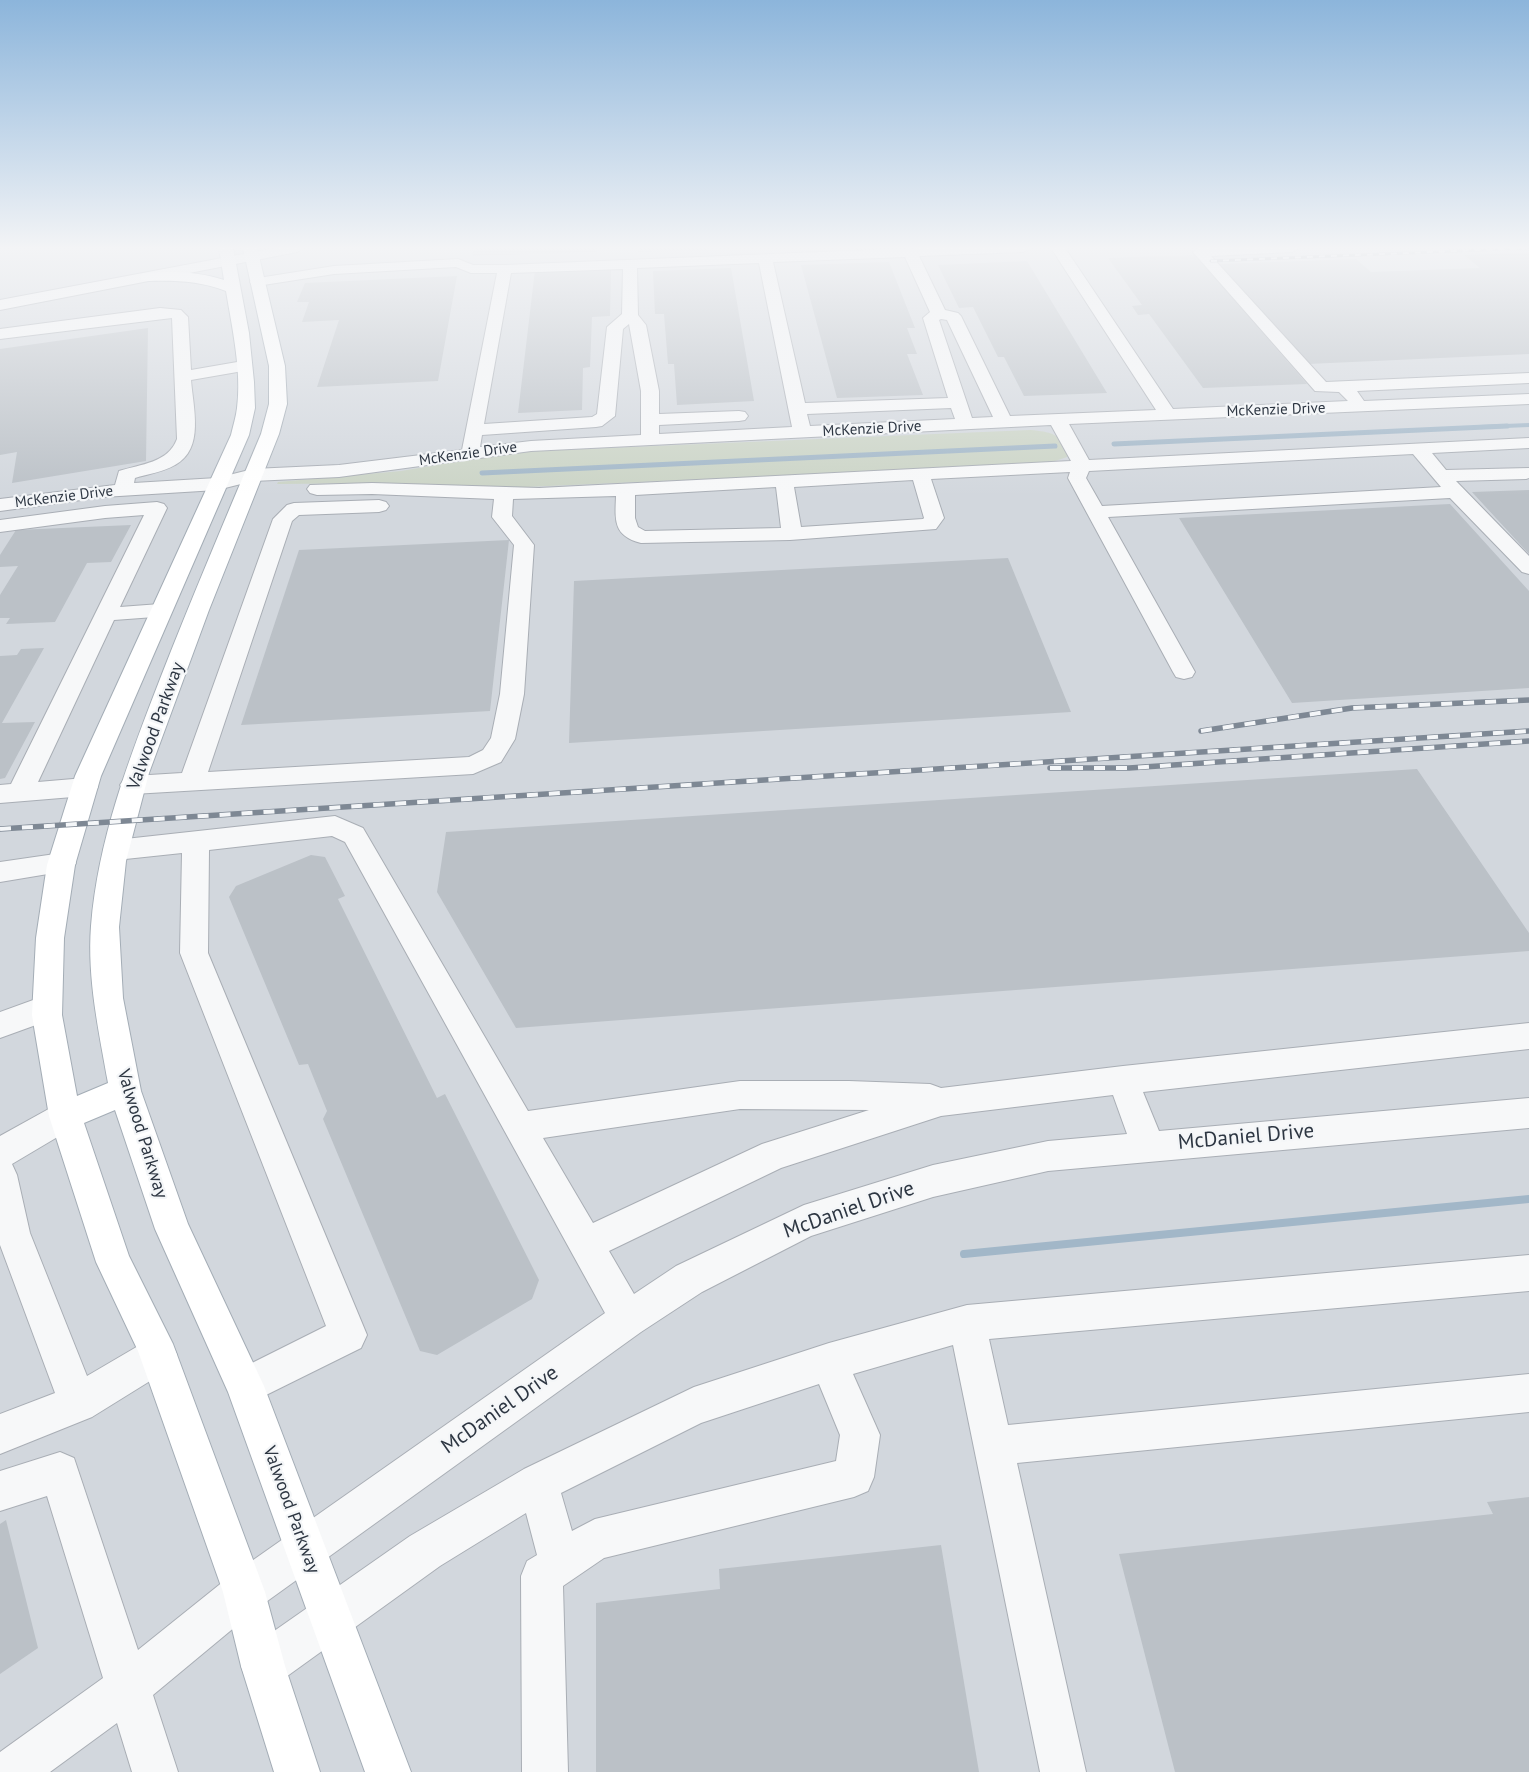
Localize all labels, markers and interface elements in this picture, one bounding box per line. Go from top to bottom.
street label: McKenzie Drive [1226,399,1326,421]
street label: McKenzie Drive [822,417,922,441]
street label: McKenzie Drive [418,438,518,470]
street label: McKenzie Drive [14,482,114,512]
street label: Valwood Parkway [123,659,189,793]
street label: Valwood Parkway [112,1067,172,1201]
street label: McDaniel Drive [1177,1118,1315,1156]
street label: McDaniel Drive [780,1176,918,1244]
street label: McDaniel Drive [437,1360,563,1460]
street label: Valwood Parkway [258,1443,324,1577]

